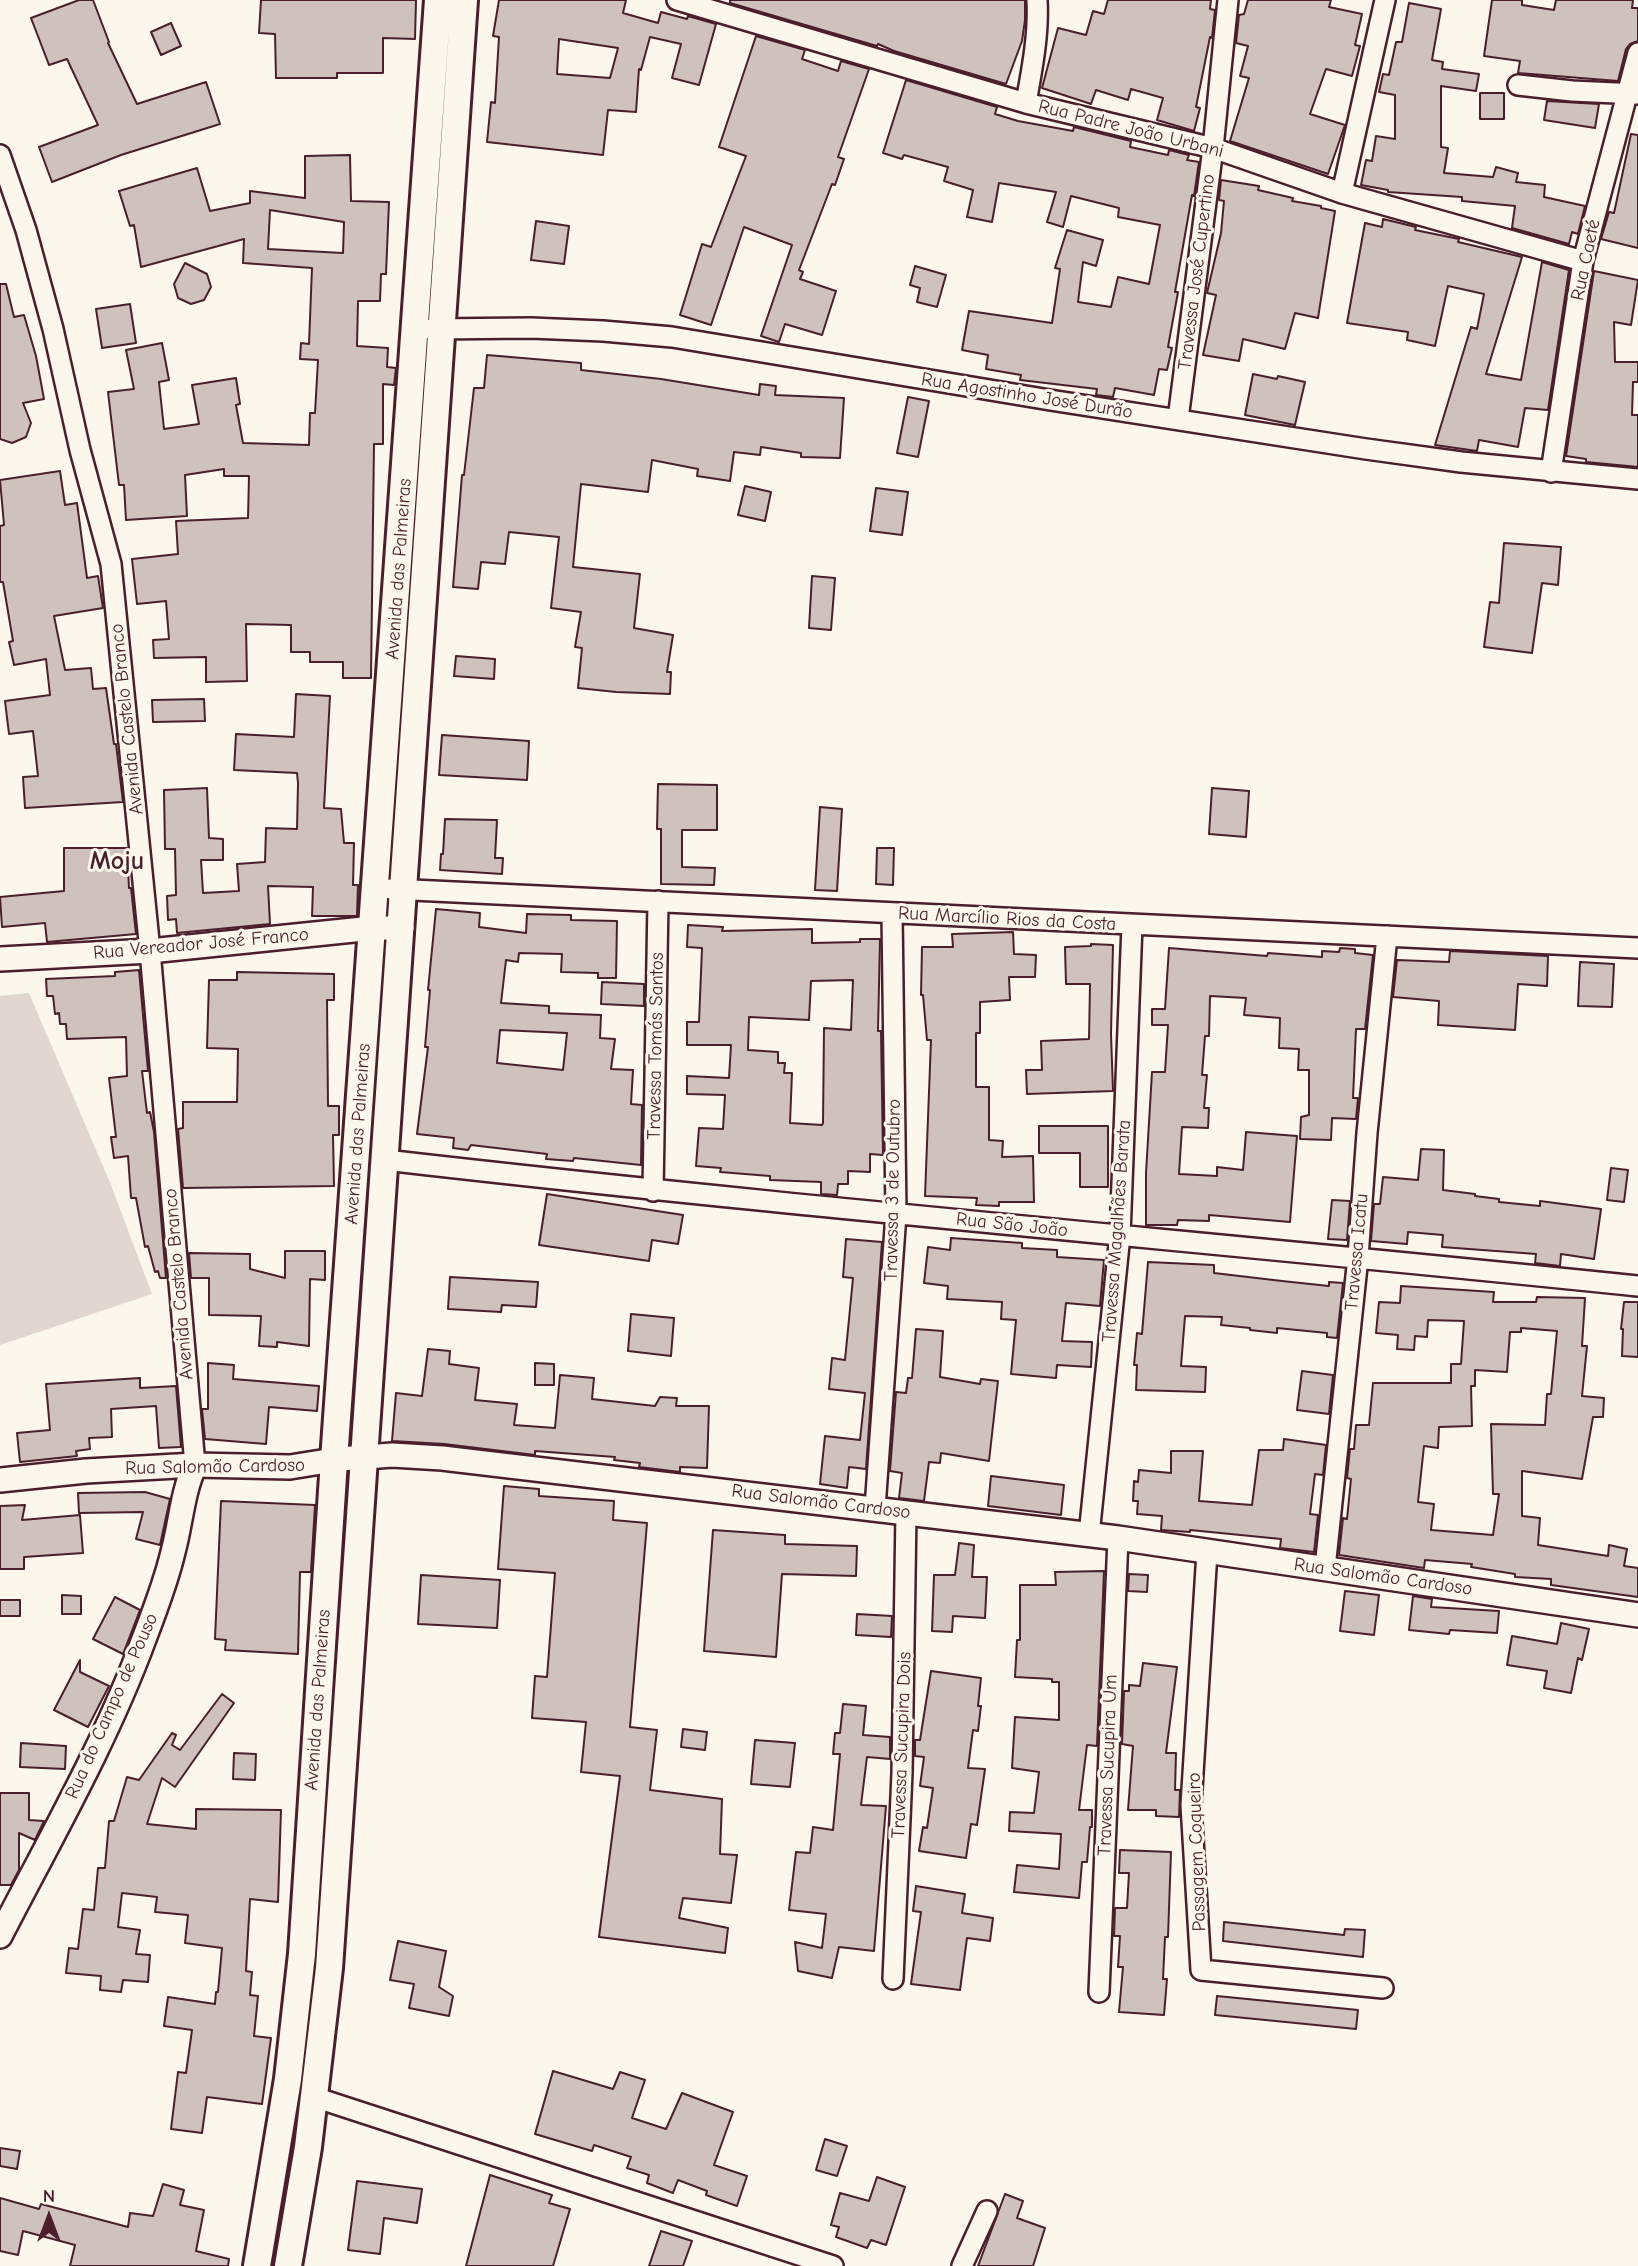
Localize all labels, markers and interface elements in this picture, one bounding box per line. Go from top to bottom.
street label: Rua Padre João Urbani [1036,95,1226,163]
street label: Travessa José Cupertino [1174,173,1220,371]
street label: Rua Caeté [1566,217,1606,303]
street label: Rua Agostinho José Durão [920,368,1134,424]
street label: Avenida das Palmeiras [381,478,417,660]
street label: Avenida Castelo Branco [106,622,148,816]
district label: Moju [90,846,144,878]
street label: Rua Marcílio Rios da Costa [897,902,1117,936]
street label: Rua Vereador José Franco [92,923,310,965]
street label: Travessa Tomás Santos [643,952,669,1140]
street label: Avenida das Palmeiras [340,1043,376,1225]
street label: Travessa 3 de Outubro [880,1099,906,1281]
street label: Travessa Magalhães Barata [1098,1119,1136,1343]
street label: Avenida Castelo Branco [159,1187,199,1381]
street label: Travessa Icatu [1341,1193,1373,1311]
street label: Rua São João [955,1208,1069,1242]
street label: Rua Salomão Cardoso [125,1454,305,1480]
street label: Rua Salomão Cardoso [730,1480,912,1524]
street label: Rua Salomão Cardoso [1292,1553,1474,1601]
street label: Avenida das Palmeiras [300,1609,336,1791]
street label: Rua do Campo de Pouso [61,1610,163,1802]
street label: Travessa Sucupira Dois [887,1651,917,1839]
street label: Travessa Sucupira Um [1093,1674,1123,1856]
street label: Passagem Coqueiro [1183,1772,1211,1932]
north arrow [14,2182,84,2252]
text: N [43,2185,55,2207]

